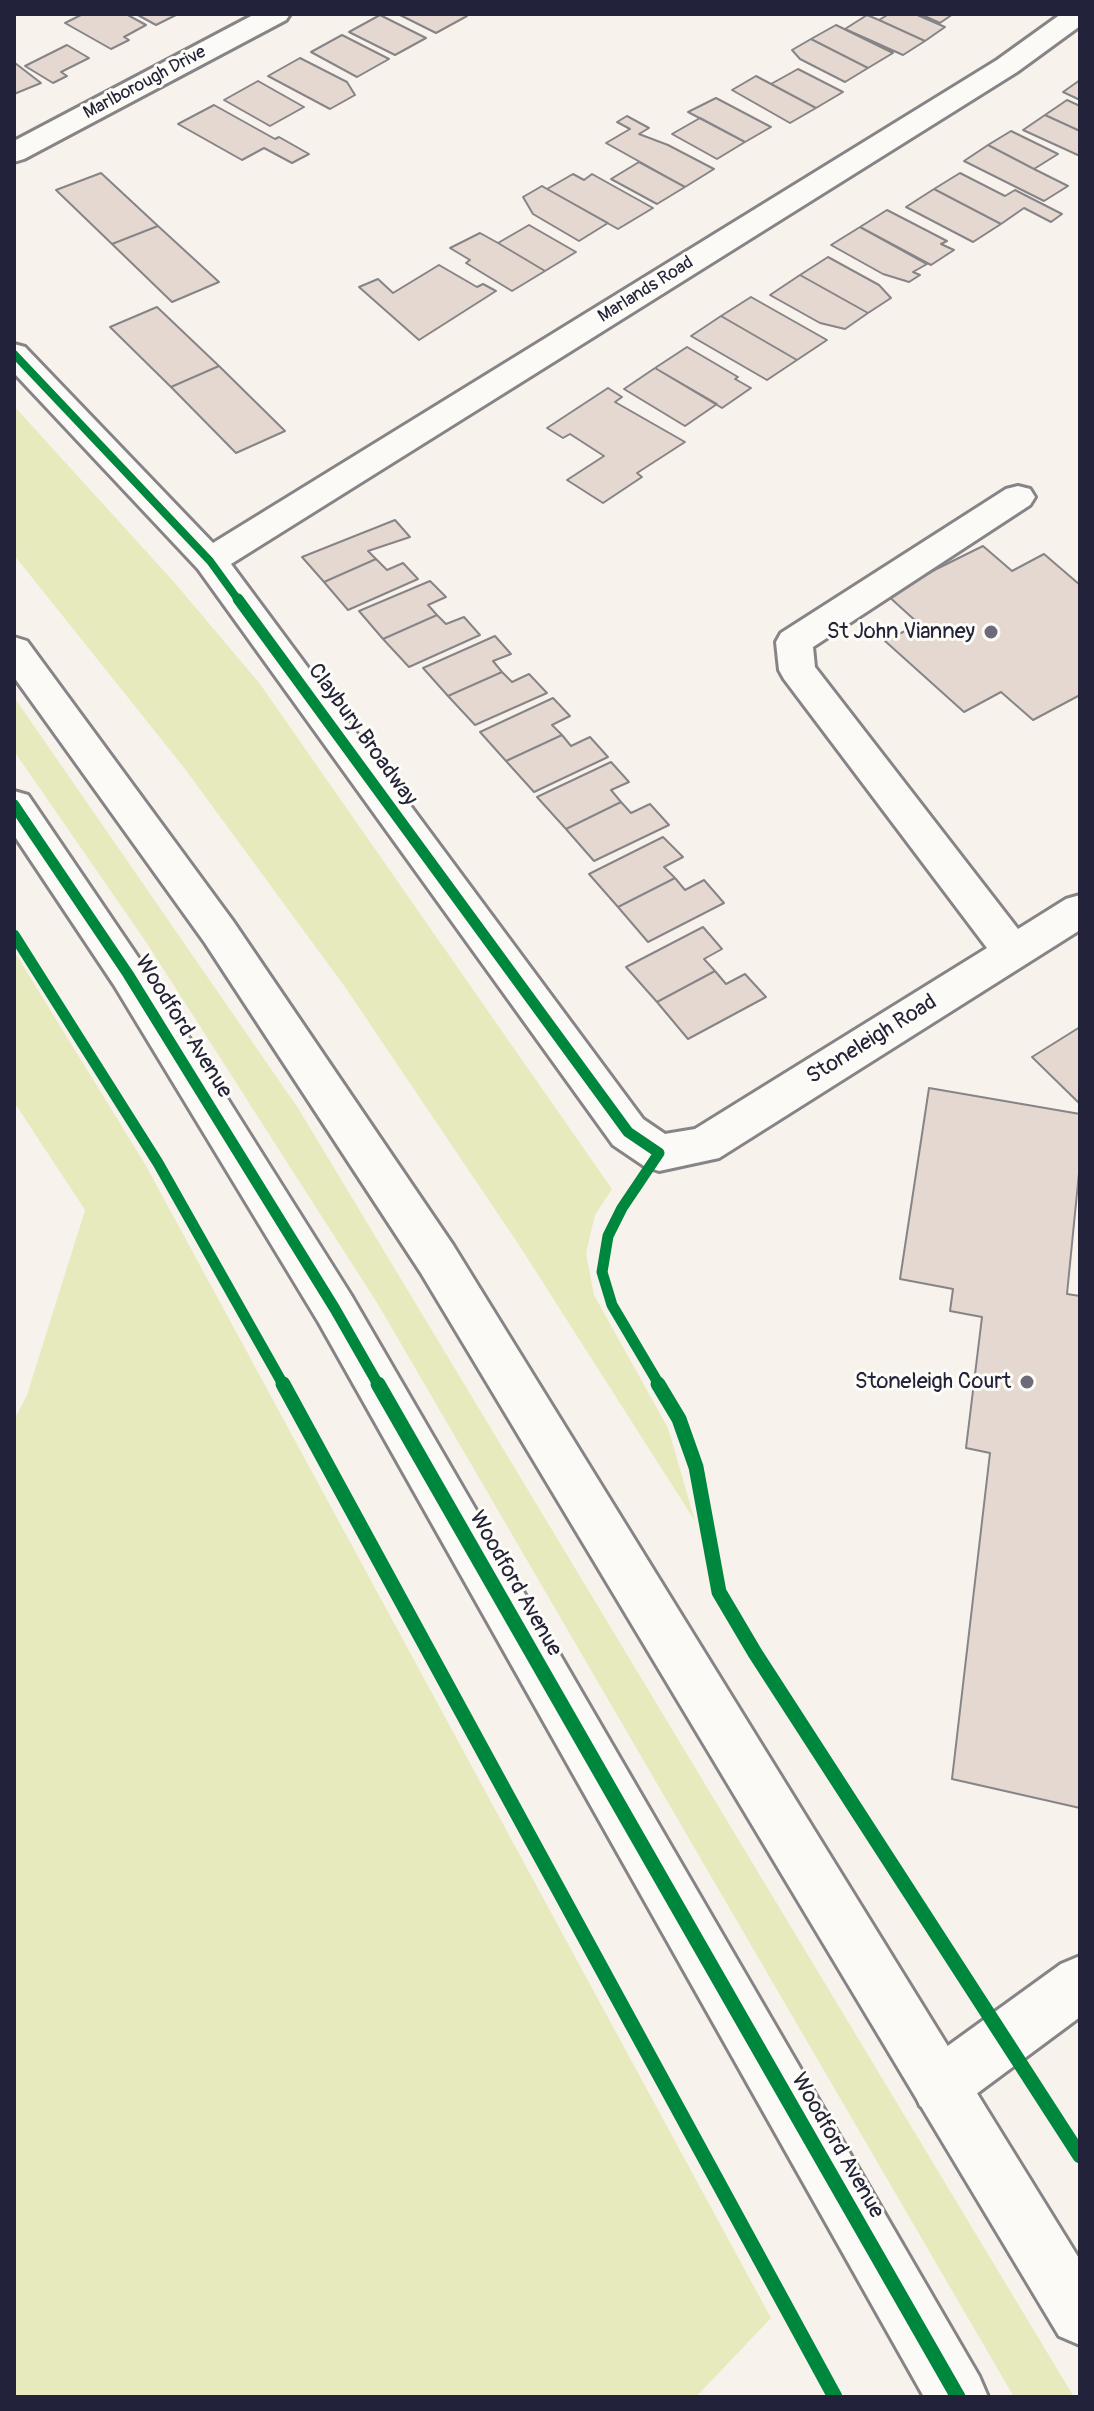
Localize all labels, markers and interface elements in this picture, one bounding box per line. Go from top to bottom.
street label: Marlborough Drive [80,42,210,124]
street label: Marlands Road [594,252,698,328]
place label: St John Vianney [827,619,975,645]
marker: St John Vianney [982,623,1000,641]
street label: Claybury Broadway [302,659,422,811]
street label: Woodford Avenue [129,951,237,1103]
street label: Stoneleigh Road [802,989,942,1091]
place label: Stoneleigh Court [855,1369,1011,1395]
marker: Stoneleigh Court [1018,1373,1036,1391]
street label: Woodford Avenue [463,1507,567,1661]
street label: Woodford Avenue [785,2069,889,2223]

